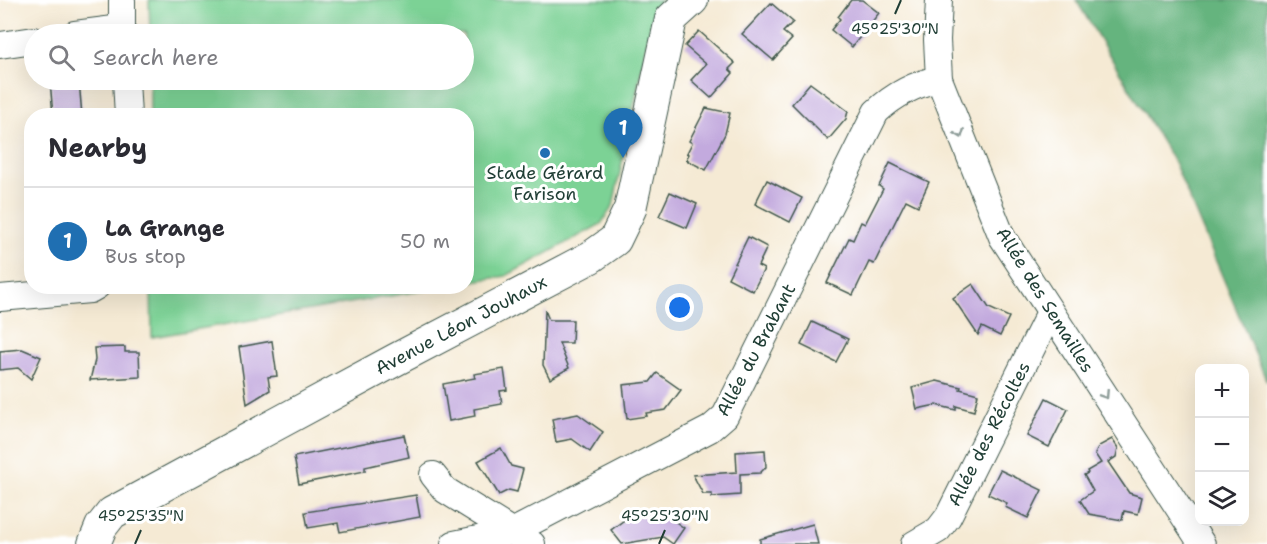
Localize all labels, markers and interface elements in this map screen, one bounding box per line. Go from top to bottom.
text: 45°25'30"N [851,19,939,39]
search box [24,24,474,90]
icon: search [45,41,78,74]
text: Search here [93,43,219,72]
pin: 1 [604,108,642,158]
one-way arrow [953,128,965,139]
text: Nearby [48,130,147,165]
marker: Stade Gérard Farison [538,146,552,160]
place label: Stade Gérard Farison [487,161,603,206]
text: La Grange [105,214,225,243]
street label: Allée des Semailles [991,223,1099,377]
text: 1 [63,228,72,254]
text: 50 m [400,228,450,254]
text: Bus stop [105,243,186,269]
street label: Avenue Léon Jouhaux [371,270,551,380]
street label: Allée du Brabant [711,279,801,421]
your location [665,293,694,322]
street label: Allée des Récoltes [942,358,1036,510]
map controls [1195,364,1249,526]
button: + [1195,364,1249,418]
one-way arrow [1098,388,1109,399]
button: − [1195,418,1249,472]
button: layers [1195,472,1249,526]
text: 45°25'35"N [98,506,184,526]
text: 45°25'30"N [621,506,709,526]

